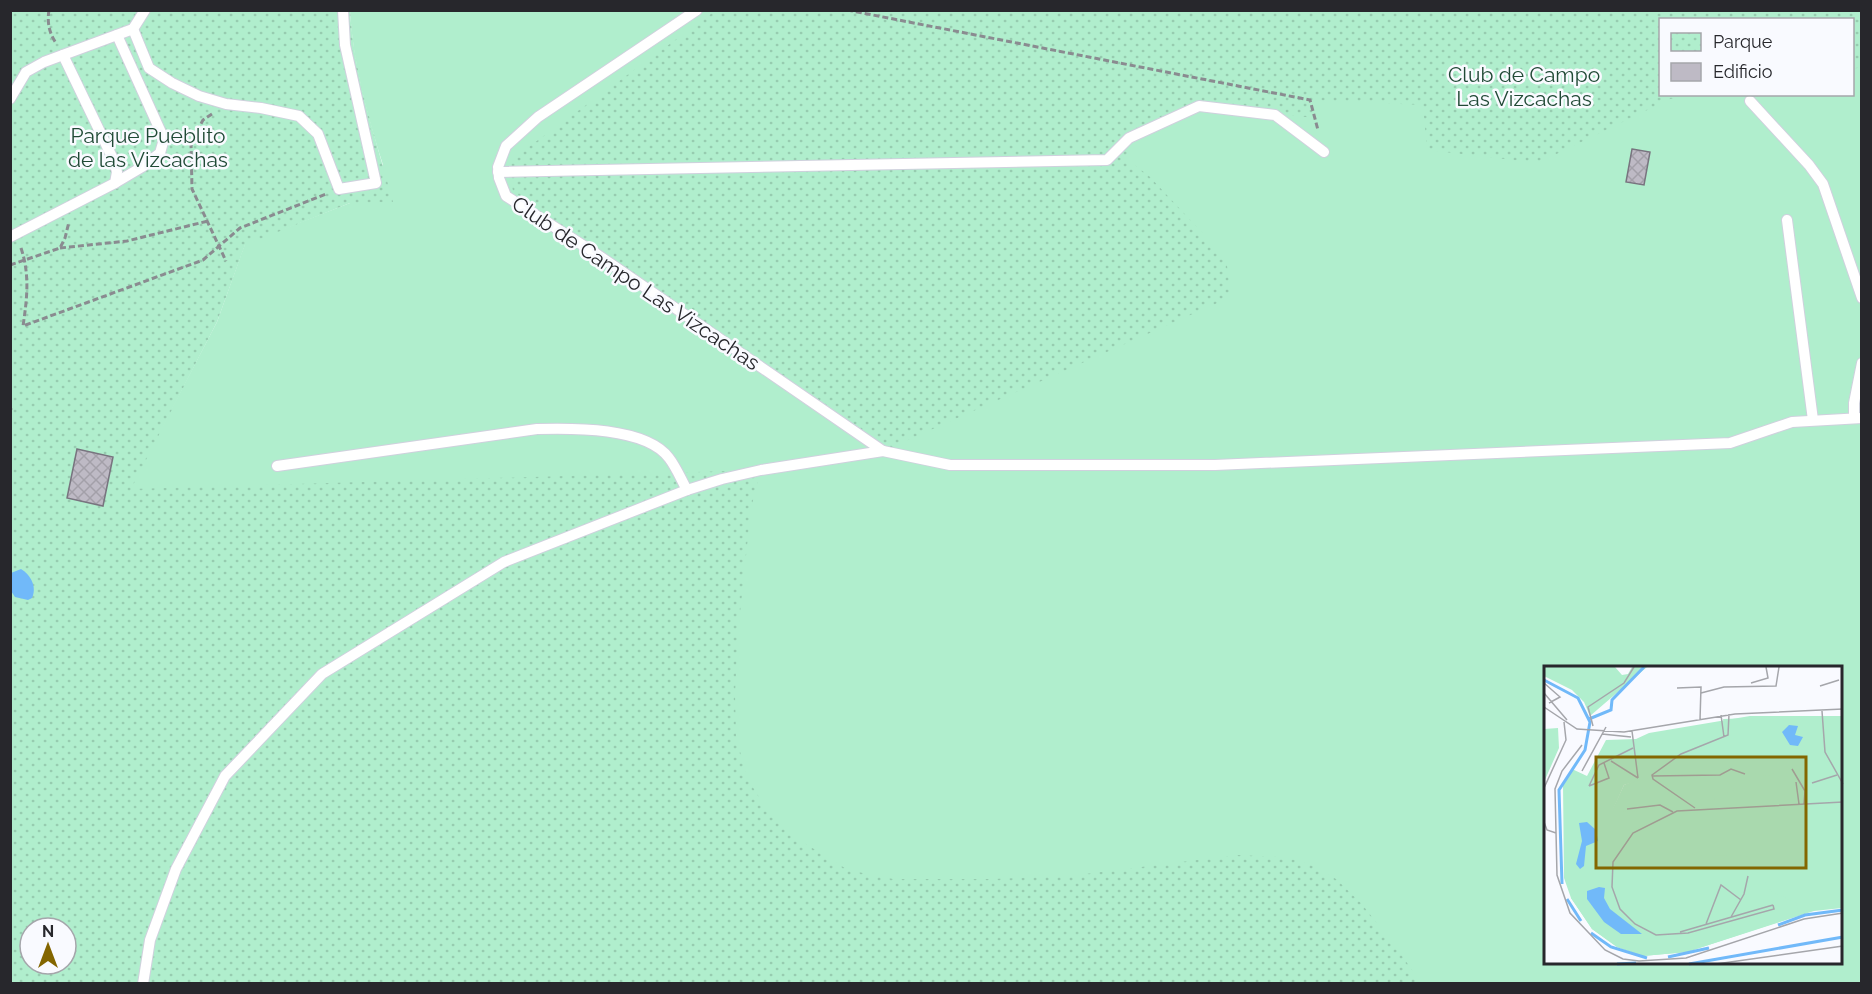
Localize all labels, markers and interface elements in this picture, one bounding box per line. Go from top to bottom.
legend [1659,18,1854,96]
text: Parque [1713,31,1773,52]
text: Edificio [1713,61,1773,82]
park label: Club de Campo Las Vizcachas [1448,62,1600,111]
park label: Parque Pueblito de las Vizcachas [68,123,228,172]
street label: Club de Campo Las Vizcachas [507,191,765,375]
inset map [1544,666,1842,964]
north arrow [18,916,78,976]
text: N [42,922,54,941]

